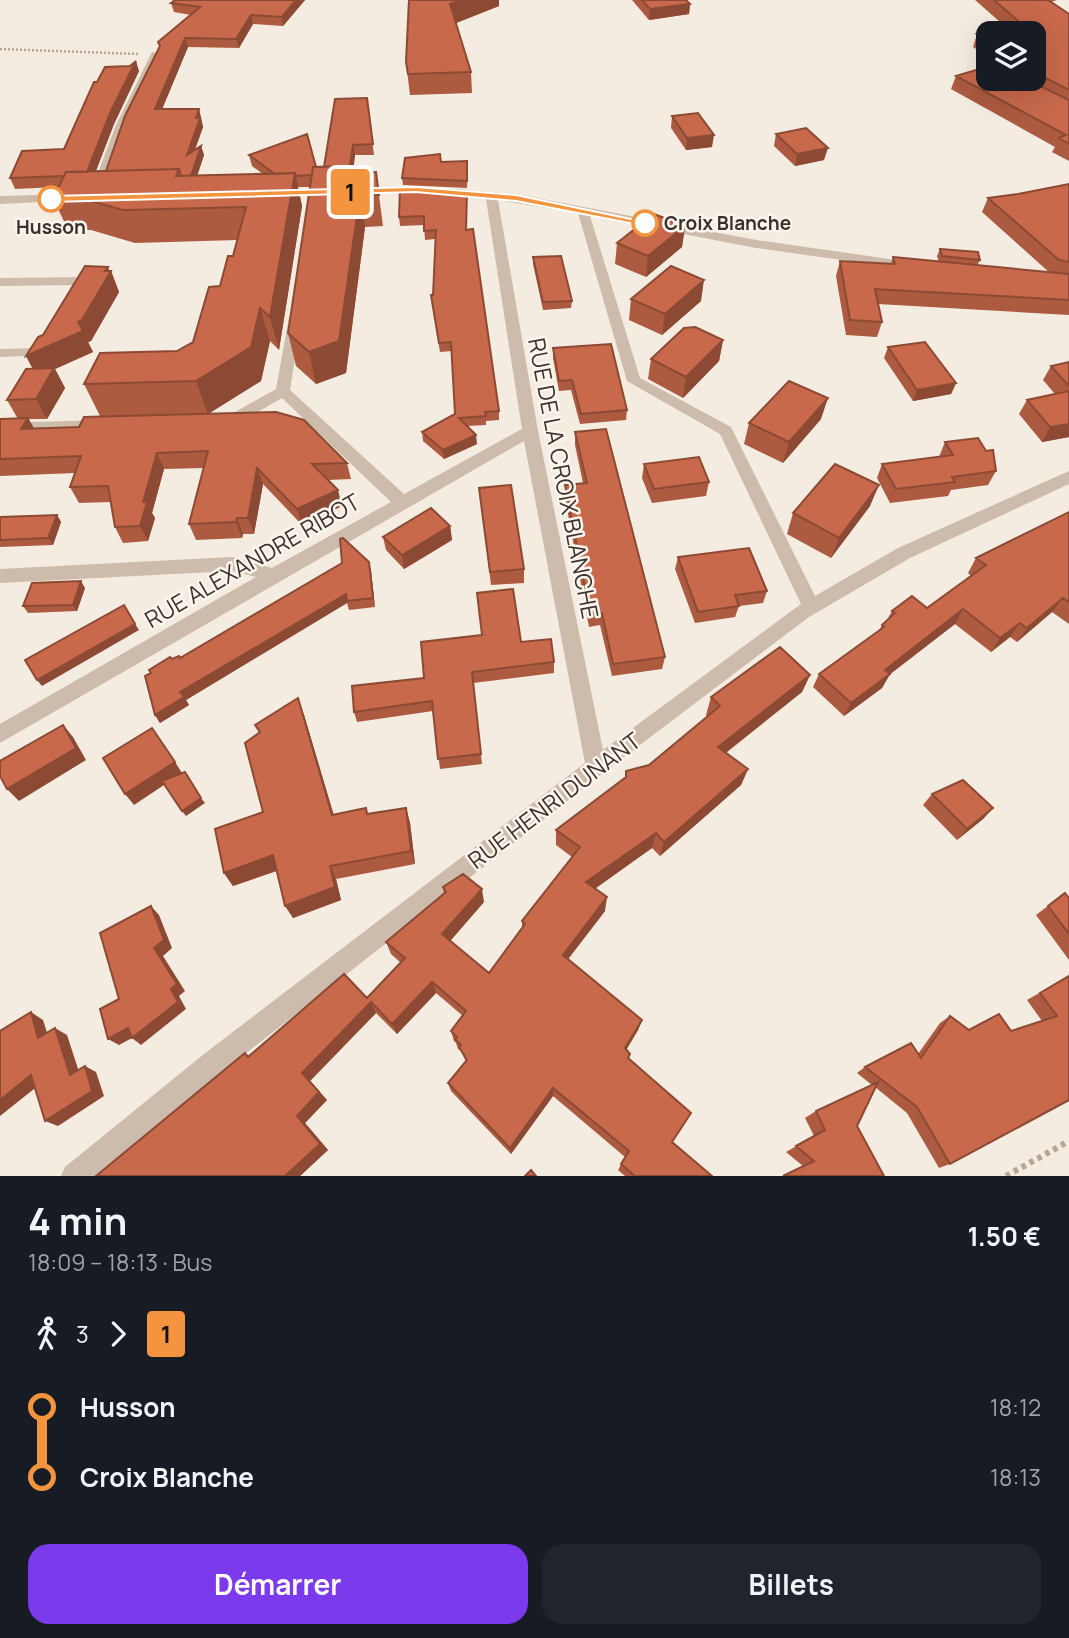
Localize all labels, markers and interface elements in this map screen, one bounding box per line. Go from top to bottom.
map controls [976,21,1046,91]
button: layers [976,21,1046,91]
line badge: 1 [327,169,373,215]
text: 1 [345,175,355,208]
marker: Husson [38,186,64,212]
marker: Croix Blanche [632,210,658,236]
place label: Croix Blanche [664,210,791,236]
place label: Husson [16,214,86,240]
street label: RUE DE LA CROIX BLANCHE [521,335,607,621]
street label: RUE ALEXANDRE RIBOT [139,485,366,635]
street label: RUE HENRI DUNANT [461,724,647,876]
text: 4 min [28,1194,127,1246]
text: 1.50 € [967,1218,1041,1254]
text: 18:09 – 18:13 · Bus [28,1246,212,1278]
icon: walk [28,1315,66,1353]
icon: forward [99,1315,137,1353]
text: 1 [161,1317,171,1350]
text: 3 [76,1318,89,1350]
text: Husson [80,1389,176,1425]
text: 18:12 [990,1391,1041,1423]
text: Croix Blanche [80,1459,254,1495]
text: 18:13 [990,1461,1041,1493]
button: Démarrer [28,1544,528,1624]
button: Billets [542,1544,1041,1624]

